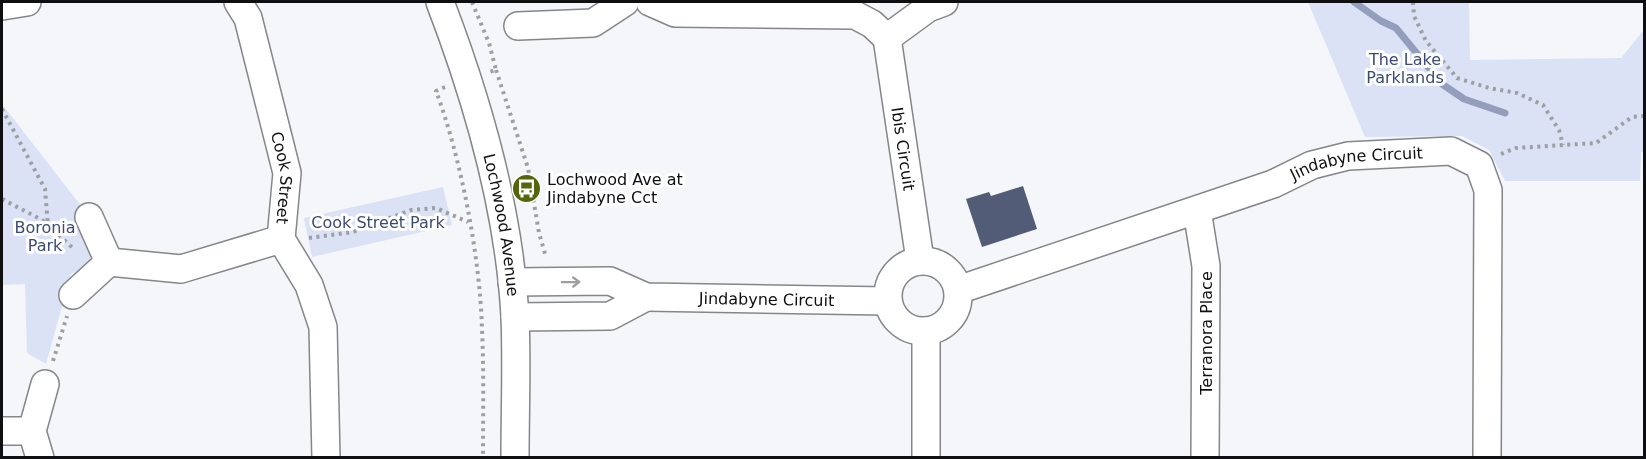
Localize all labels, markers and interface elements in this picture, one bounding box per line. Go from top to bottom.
park label: The Lake Parklands [1366,50,1444,87]
street label: Ibis Circuit [888,106,919,192]
street label: Cook Street [267,129,297,225]
street label: Jindabyne Circuit [1286,143,1423,184]
street label: Lochwood Avenue [480,152,523,297]
place label: Lochwood Ave at Jindabyne Cct [546,170,683,207]
bus stop icon: Lochwood Ave at Jindabyne Cct [510,172,542,204]
park label: Cook Street Park [311,213,445,232]
park label: Boronia Park [14,218,76,255]
street label: Terranora Place [1197,271,1216,396]
one-way arrow [560,276,580,287]
street label: Jindabyne Circuit [698,288,834,310]

